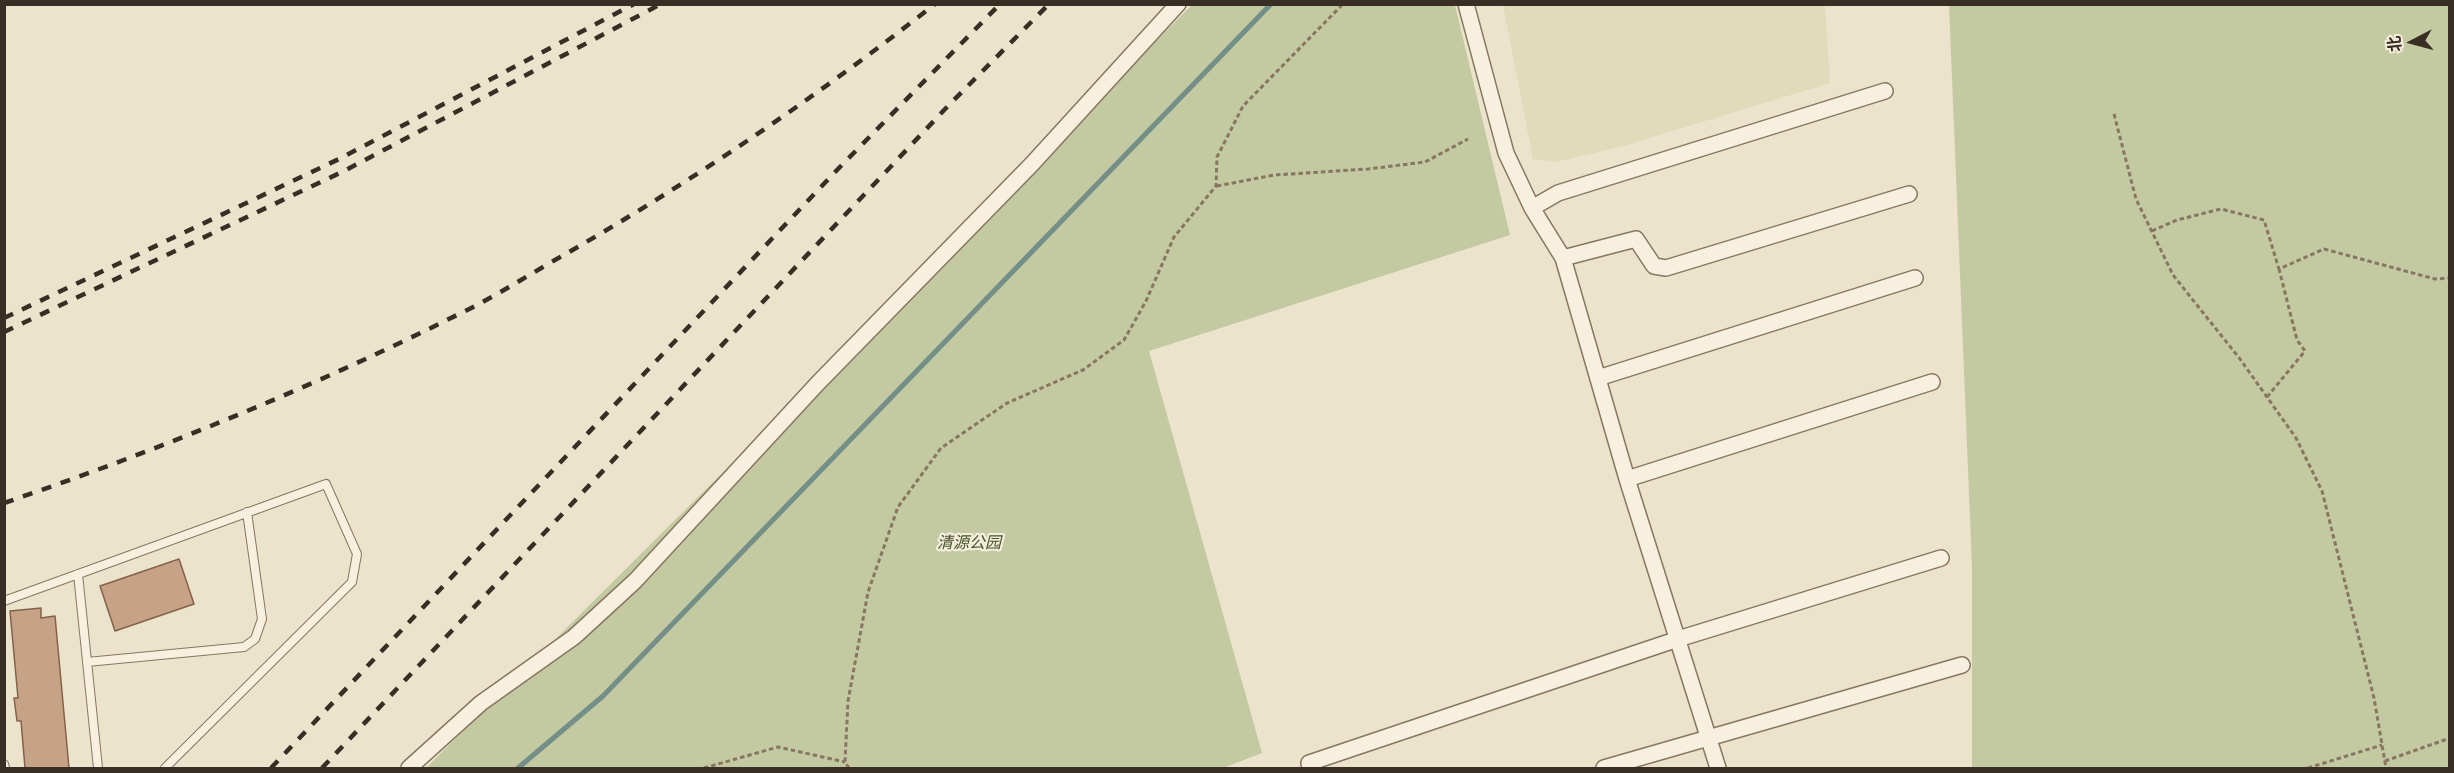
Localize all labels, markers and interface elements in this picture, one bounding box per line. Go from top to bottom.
north arrow [2382,12,2442,72]
text: 北 [2382,35,2406,53]
park label: 清源公园 [937,534,1001,554]

